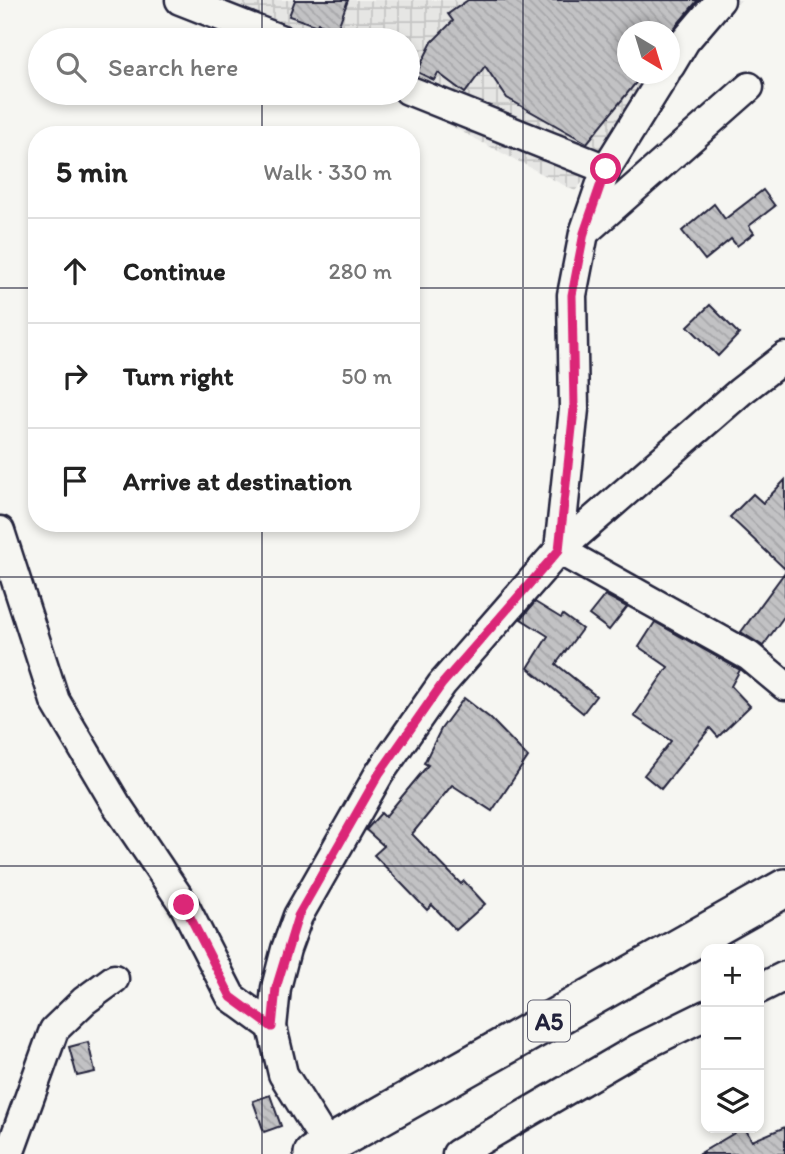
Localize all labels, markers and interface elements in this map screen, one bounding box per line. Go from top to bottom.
north arrow [617,21,680,84]
search box [28,28,420,105]
icon: search [52,48,90,86]
text: Search here [108,51,238,83]
text: 5 min [56,153,127,190]
route start [590,153,621,184]
text: Walk · 330 m [263,158,392,186]
icon: ahead [56,252,94,290]
text: Continue [123,255,226,287]
text: 280 m [329,257,392,285]
icon: right [56,357,94,395]
text: Turn right [123,360,234,392]
text: 50 m [341,362,392,390]
icon: arrive [56,462,94,500]
text: Arrive at destination [123,465,352,497]
route end [168,889,199,920]
map controls [701,944,764,1133]
button: + [701,944,764,1007]
road number: A5 [528,1001,570,1042]
button: − [701,1007,764,1070]
button: layers [701,1070,764,1133]

